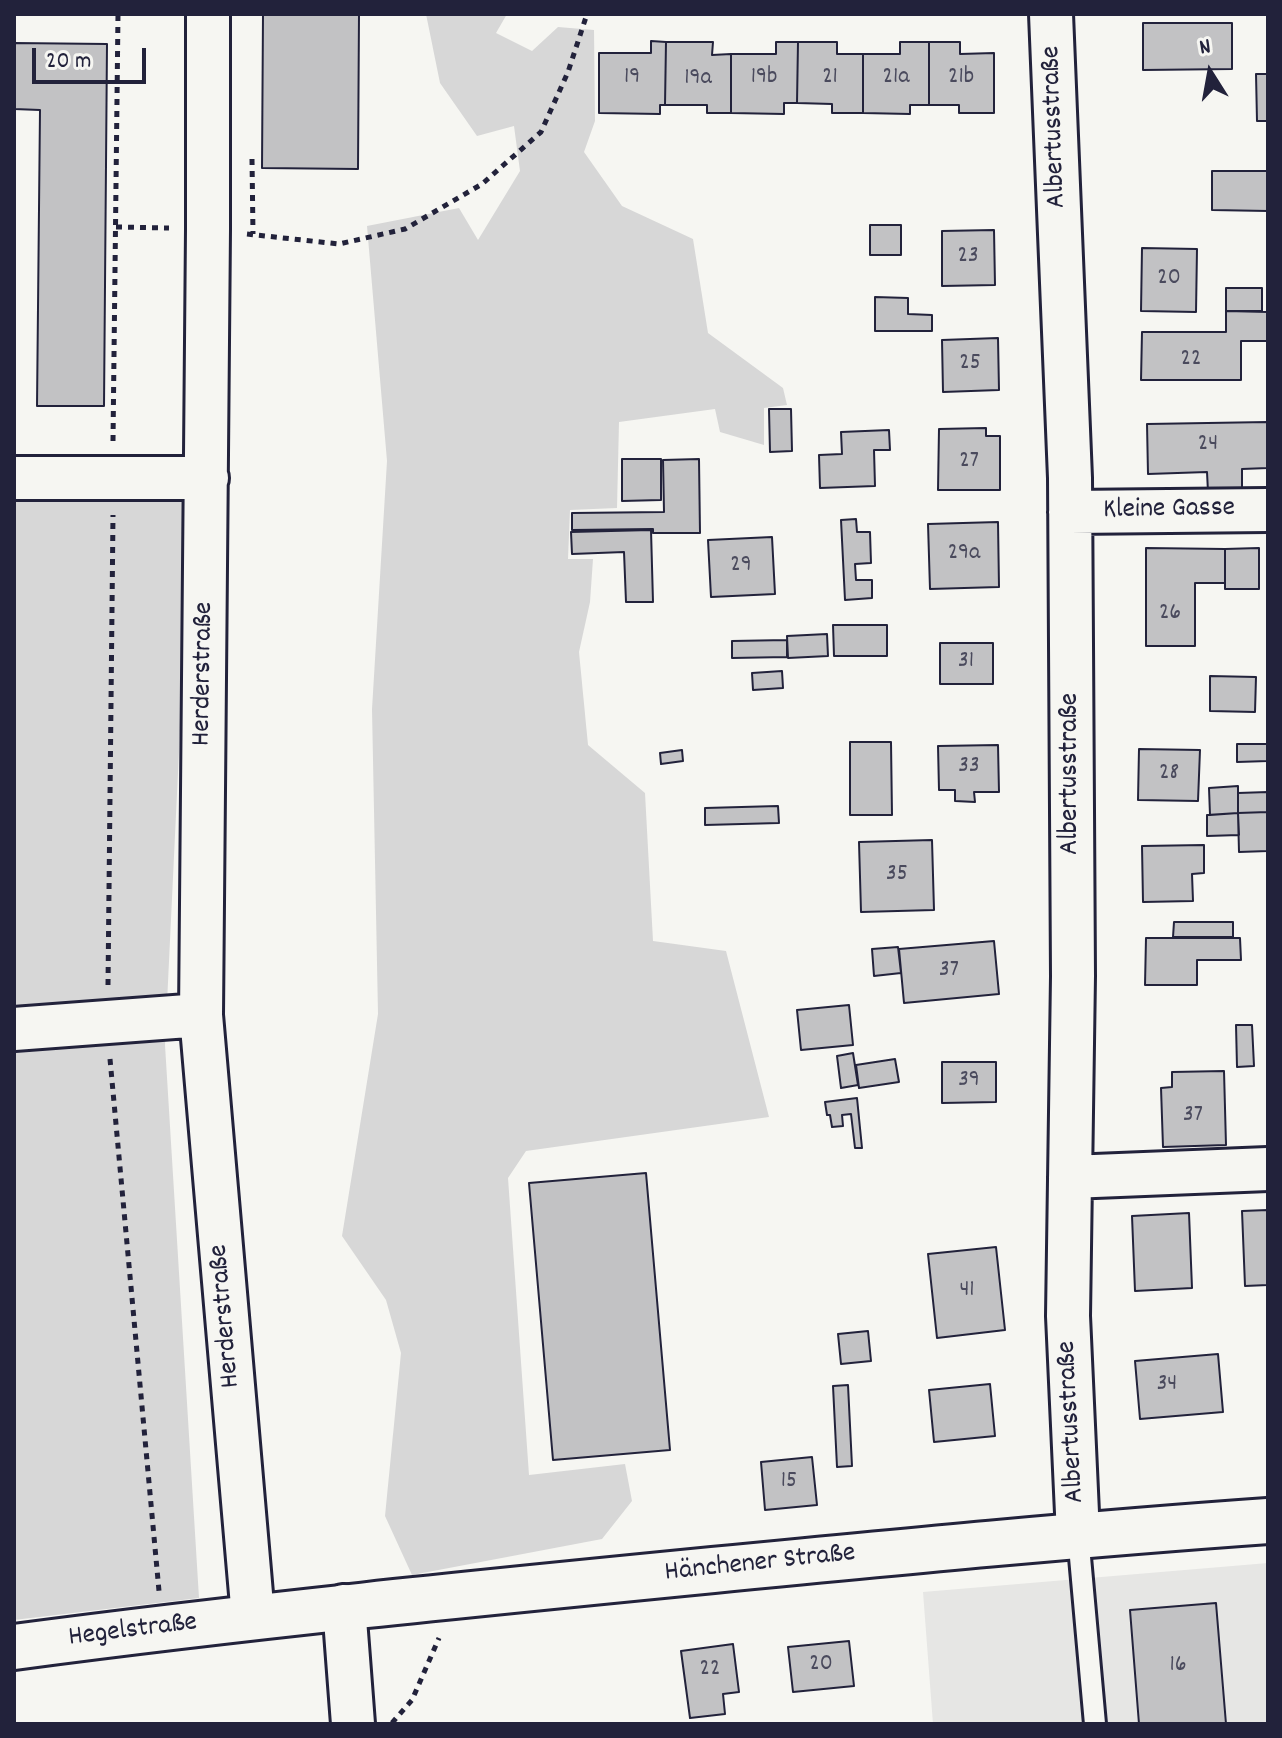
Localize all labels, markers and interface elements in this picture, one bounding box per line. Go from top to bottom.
scale bar [36,32,150,82]
north arrow [1170,32,1250,112]
text: N [1197,32,1214,64]
text: 20 m [46,45,92,79]
street label: Albertusstraße [1036,45,1076,209]
house number: 19 [624,65,640,93]
house number: 19b [751,65,777,93]
house number: 21 [822,65,838,93]
house number: 21a [883,65,909,93]
house number: 21b [948,65,974,93]
house number: 19a [684,66,712,94]
house number: 23 [957,244,979,272]
house number: 20 [1157,266,1181,294]
house number: 22 [1181,347,1201,375]
house number: 25 [959,351,981,379]
house number: 24 [1198,432,1218,460]
house number: 27 [959,449,979,477]
street label: Kleine Gasse [1103,493,1235,529]
house number: 29a [948,541,980,569]
house number: 29 [730,553,752,581]
house number: 26 [1159,601,1181,629]
street label: Herderstraße [187,602,223,746]
house number: 31 [958,649,974,677]
street label: Albertusstraße [1055,693,1089,855]
house number: 33 [958,754,980,782]
house number: 28 [1159,761,1179,789]
house number: 35 [886,862,908,890]
house number: 37 [939,958,959,986]
house number: 39 [958,1068,980,1096]
house number: 37 [1183,1103,1203,1131]
street label: Herderstraße [204,1243,250,1389]
house number: 41 [959,1278,975,1306]
street label: Albertusstraße [1052,1340,1094,1504]
house number: 34 [1157,1372,1177,1400]
house number: 15 [781,1469,797,1497]
street label: Hänchener Straße [663,1538,857,1592]
street label: Hegelstraße [67,1607,199,1657]
house number: 20 [809,1652,833,1680]
house number: 16 [1169,1653,1187,1681]
house number: 22 [700,1657,720,1685]

